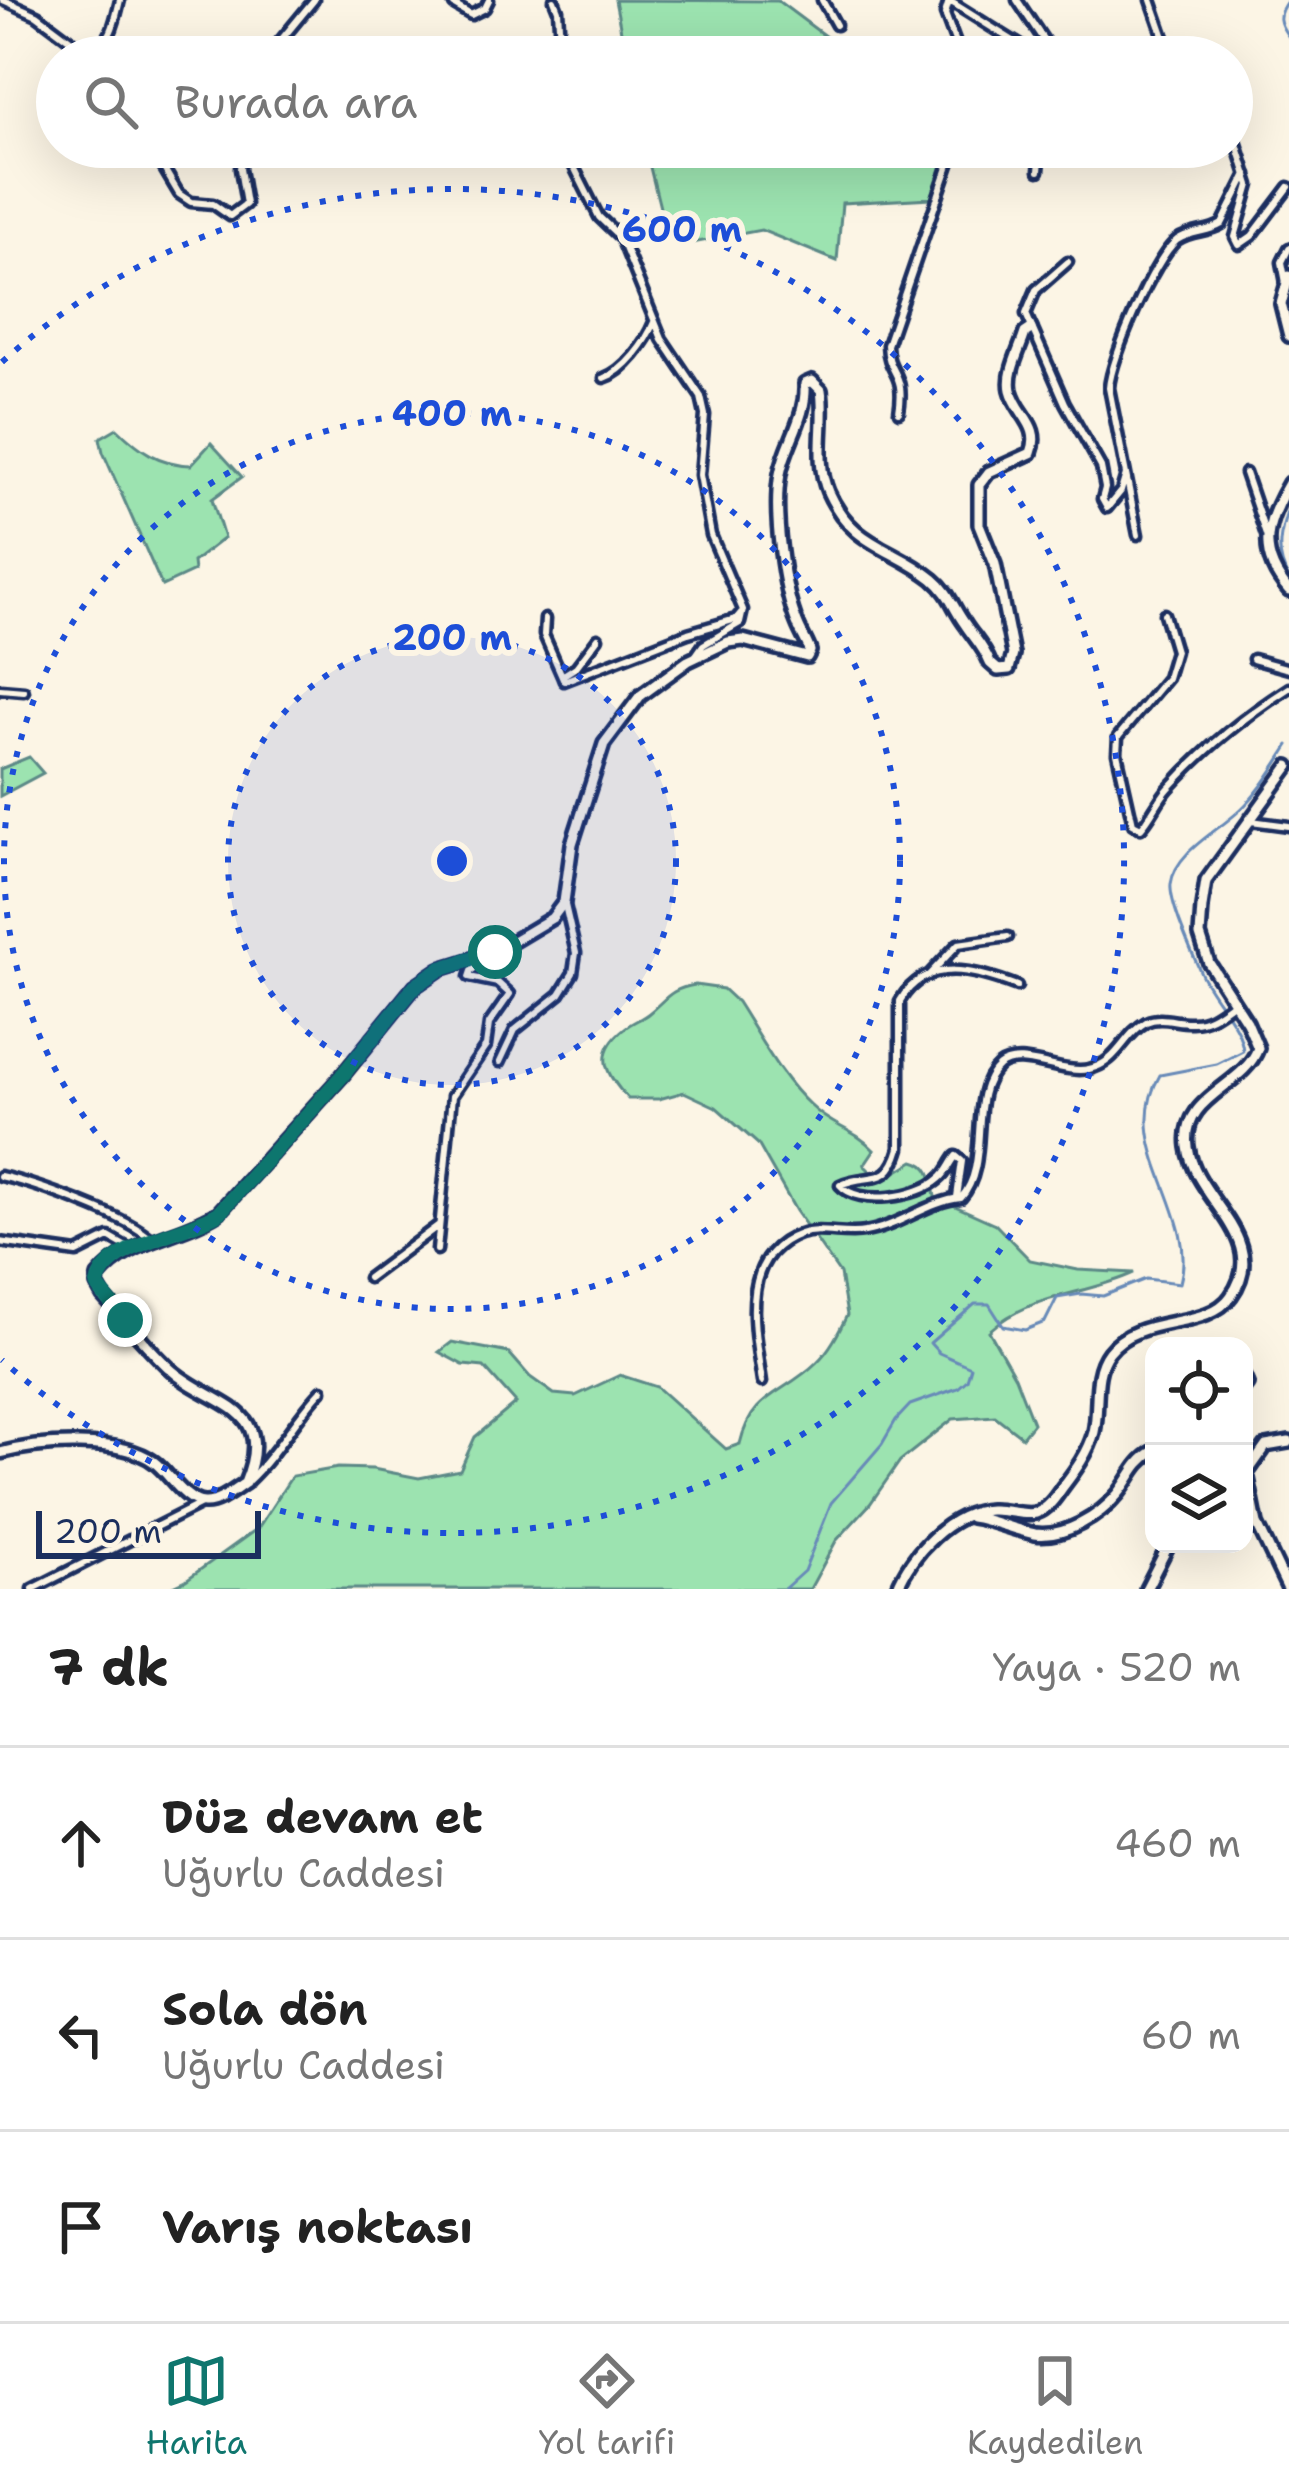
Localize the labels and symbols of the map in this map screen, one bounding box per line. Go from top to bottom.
text: 600 m [622,205,742,254]
text: 400 m [392,389,513,438]
text: 200 m [392,613,512,662]
centre of rings [431,840,473,882]
route start [468,925,522,979]
route end [98,1293,152,1347]
scale bar [36,1505,261,1558]

